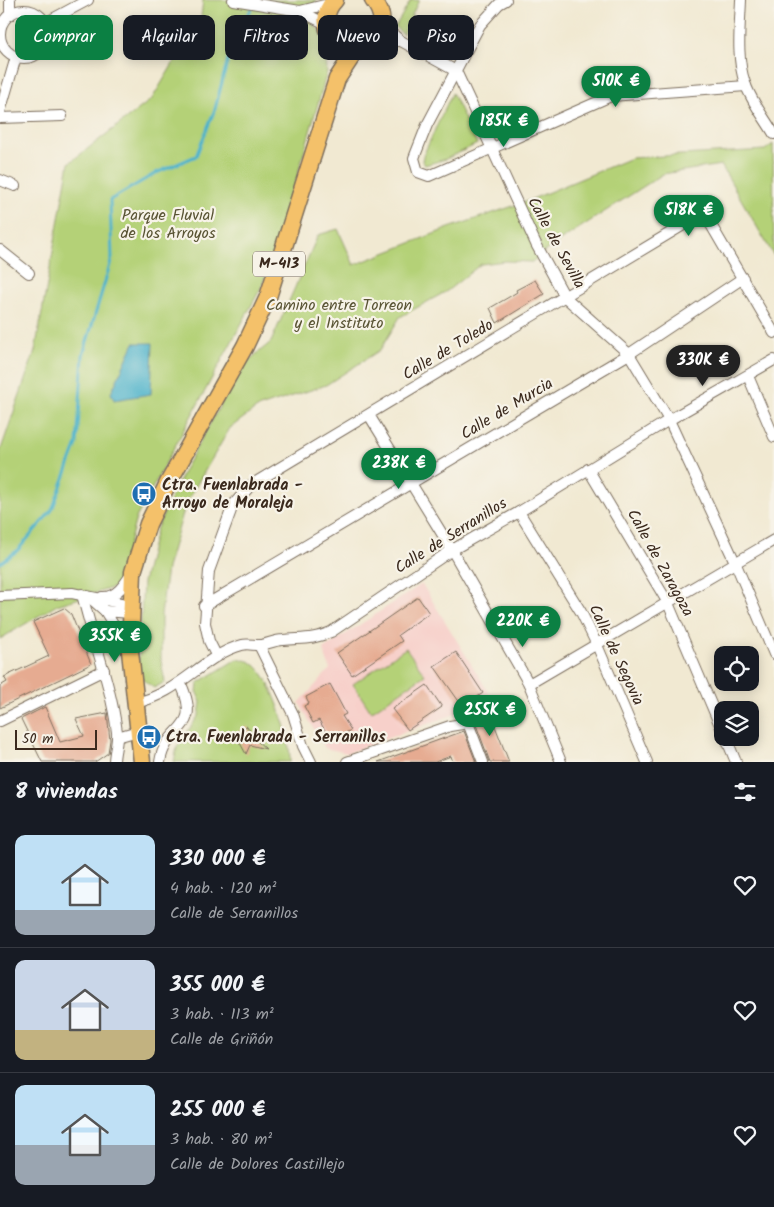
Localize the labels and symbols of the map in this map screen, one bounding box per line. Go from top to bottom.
pin: 510K € [575,66,657,108]
pin: 185K € [463,106,545,148]
street label: Calle de Sevilla [520,192,592,294]
pin: 518K € [648,194,730,237]
park label: Parque Fluvial de los Arroyos [120,203,216,246]
road number: M-413 [253,252,305,276]
park label: Camino entre Torreon y el Instituto [266,293,412,336]
street label: Calle de Toledo [398,313,498,387]
pin: 330K € [662,344,744,387]
street label: Calle de Murcia [456,371,558,447]
pin: 238K € [358,448,440,490]
place label: Ctra. Fuenlabrada - Arroyo de Moraleja [162,473,303,516]
bus stop icon: Ctra. Fuenlabrada - Arroyo de Moraleja [131,481,157,507]
street label: Calle de Serranillos [390,491,512,581]
street label: Calle de Zaragoza [620,505,700,621]
street label: Calle de Segovia [582,600,650,710]
pin: 220K € [482,606,564,648]
pin: 355K € [74,620,156,663]
pin: 255K € [449,694,531,737]
bus stop icon: Ctra. Fuenlabrada - Serranillos [136,724,162,750]
place label: Ctra. Fuenlabrada - Serranillos [166,725,386,750]
scale bar [15,727,98,750]

